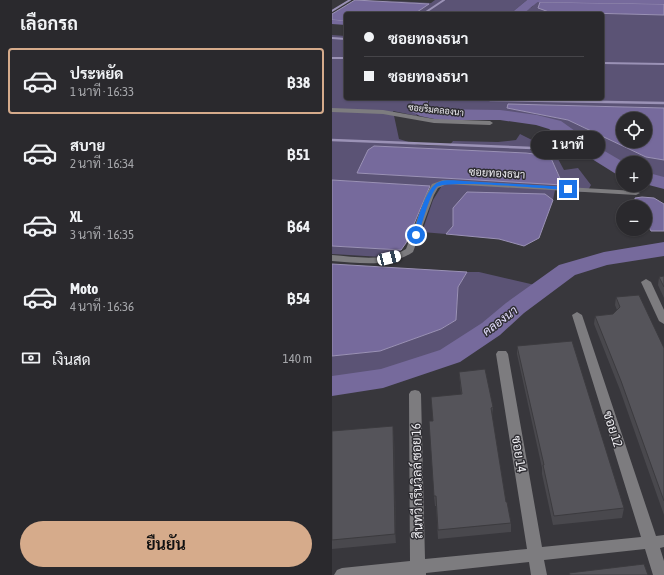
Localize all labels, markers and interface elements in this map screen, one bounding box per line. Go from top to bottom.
text: เลือกรถ [20,13,78,34]
text: ซอยทองธนา [388,30,468,47]
icon: car [22,63,58,99]
text: ประหยัด [70,65,123,82]
text: ซอยทองธนา [388,68,468,85]
text: ฿38 [287,74,310,91]
text: 1 นาที · 16:33 [70,84,134,99]
street label: ซอยริมคลองนา [408,102,464,118]
map controls [616,112,652,236]
button: locate [616,112,652,148]
callout: 1 นาที [531,131,605,159]
icon: car [22,135,58,171]
text: สบาย [70,137,105,154]
text: 1 นาที [552,137,584,152]
text: ฿51 [287,146,310,163]
text: 2 นาที · 16:34 [70,156,134,171]
button: + [616,156,652,192]
street label: ซอยทองธนา [468,166,526,180]
route end [559,180,577,198]
button: − [616,200,652,236]
icon: car [22,207,58,243]
text: XL [70,208,83,225]
text: ฿64 [287,218,310,235]
route start [407,226,425,244]
text: 3 นาที · 16:35 [70,227,134,242]
car [376,249,402,267]
icon: car [22,279,58,315]
text: Moto [70,280,98,297]
text: ฿54 [287,290,310,307]
text: 4 นาที · 16:36 [70,299,134,314]
water label: คลองนา [480,303,520,339]
icon: cash [20,347,42,369]
text: เงินสด [52,351,91,368]
text: 140 m [283,351,312,366]
street label: ซอย 12 [600,409,626,449]
street label: สินทวี กรีนวิลล์ ซอย 16 [406,423,426,539]
street label: ซอย 14 [509,435,529,473]
button: ยืนยัน [20,521,312,567]

